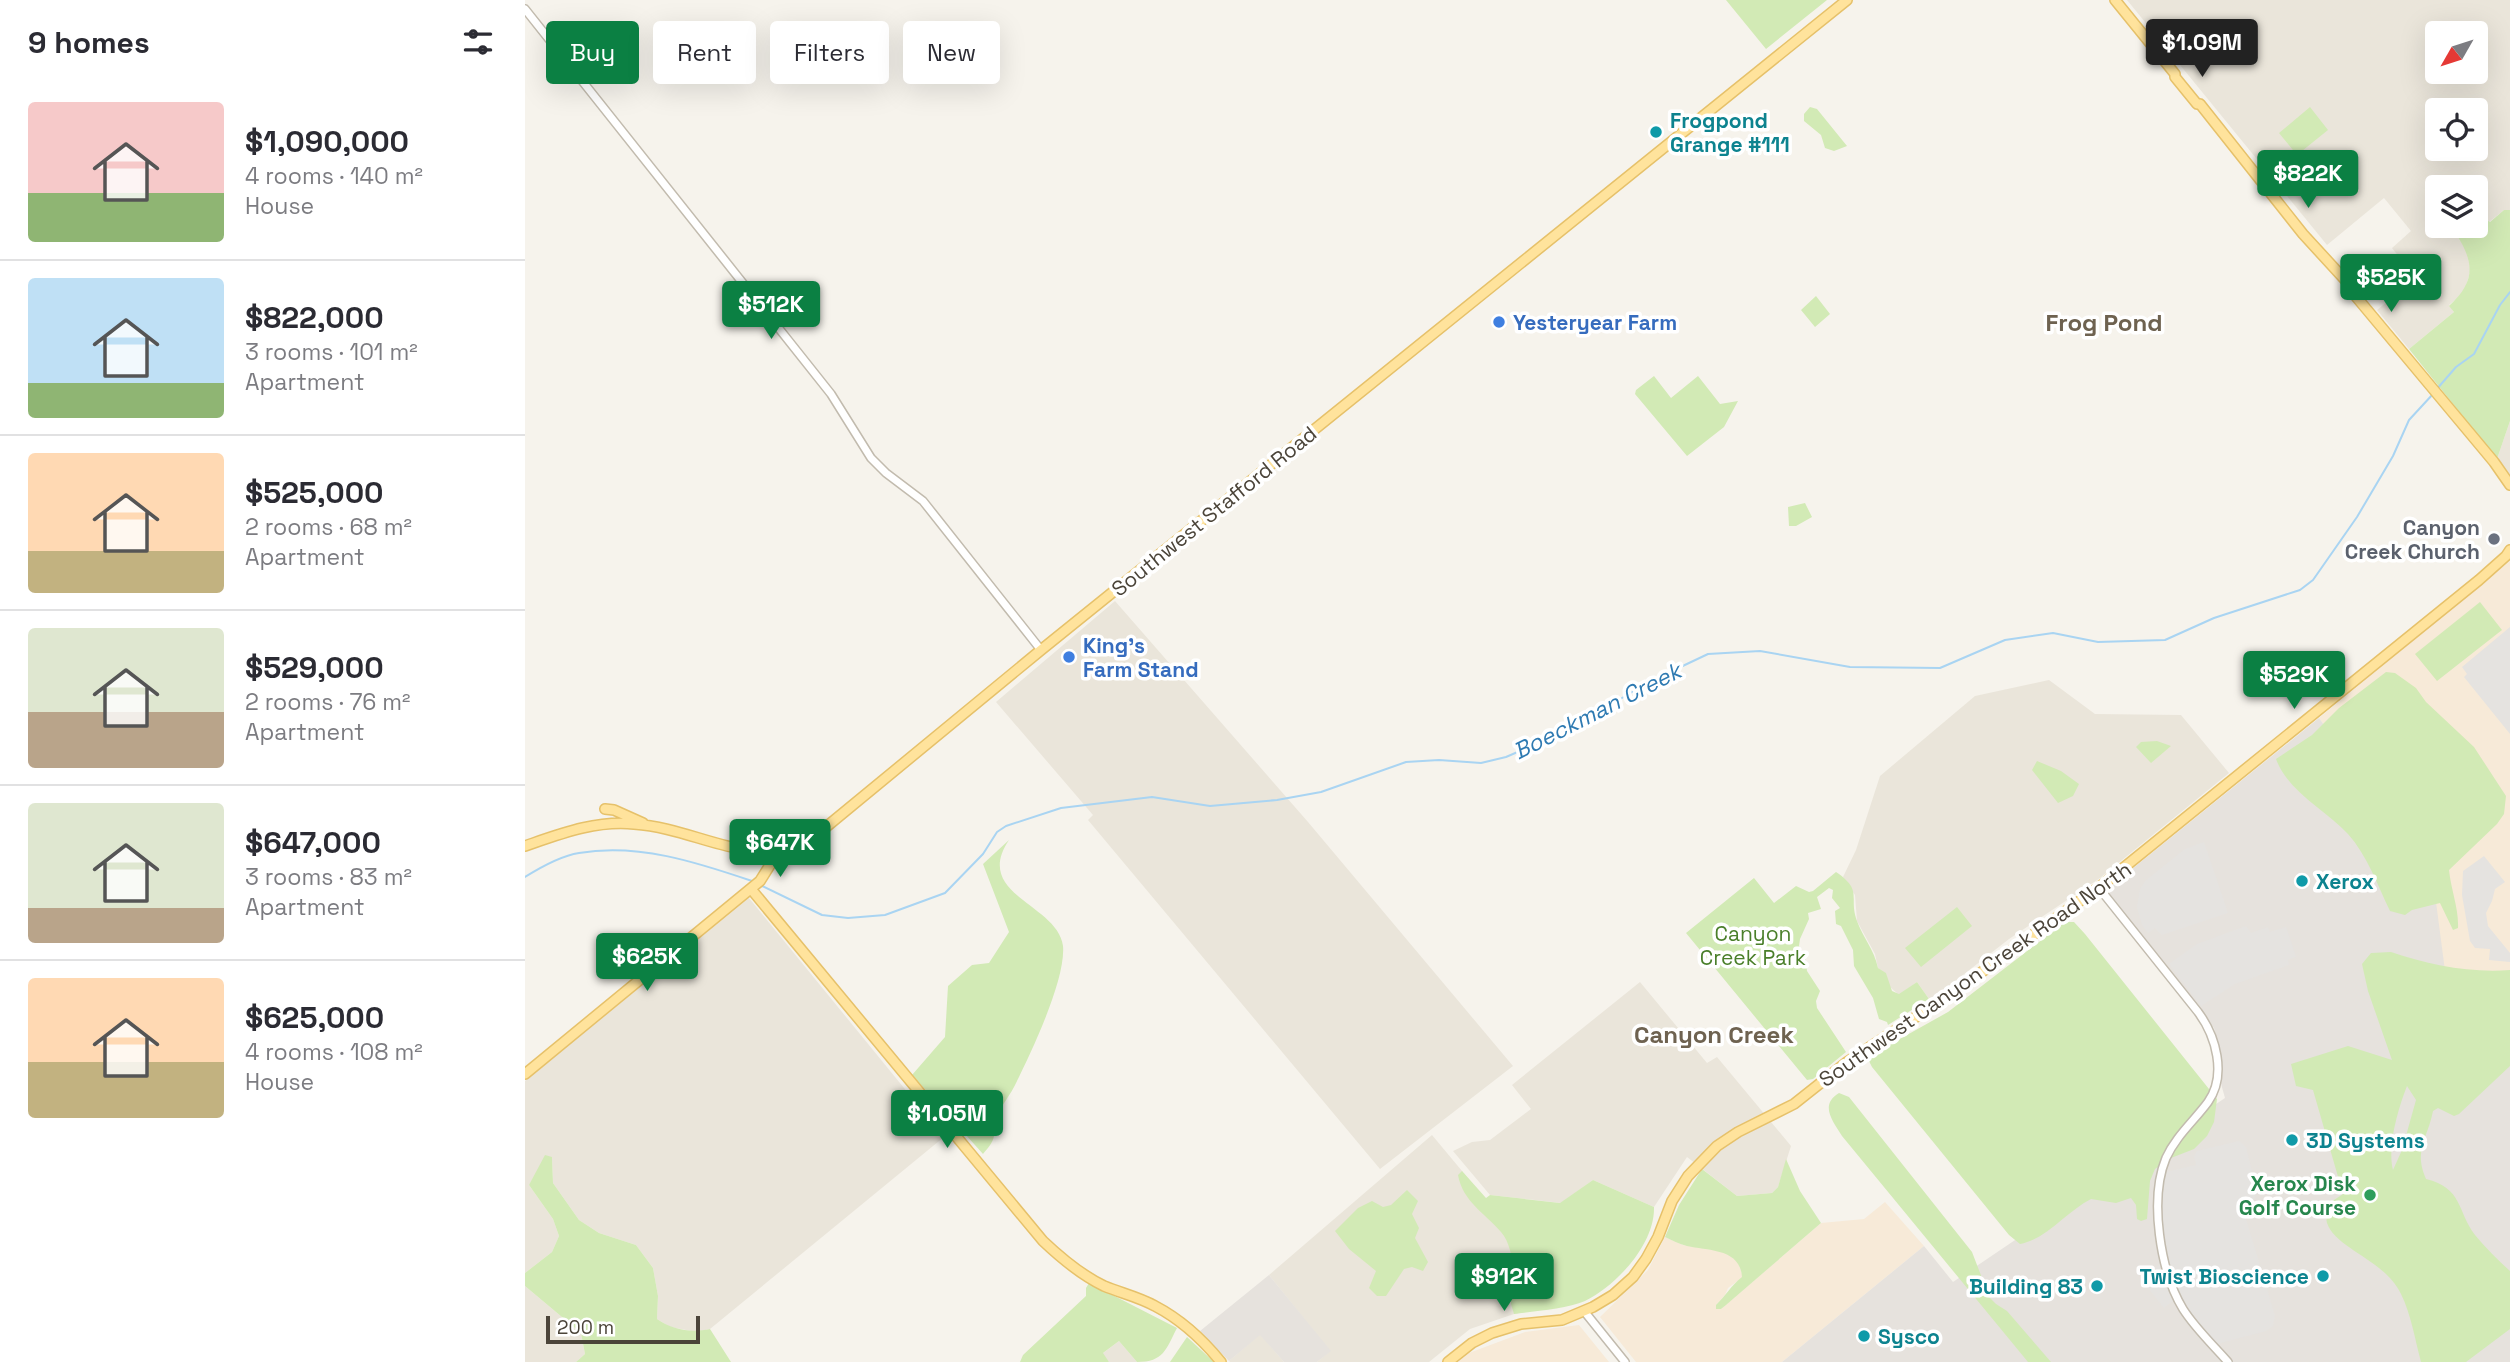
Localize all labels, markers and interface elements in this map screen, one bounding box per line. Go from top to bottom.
pin: $1.09M [2145,20,2259,79]
chip: Buy [546,21,639,84]
chip: Rent [653,21,756,84]
chip: Filters [770,21,889,84]
chip: New [903,21,1000,84]
north arrow [2425,21,2489,84]
map controls [2425,21,2488,238]
text: 9 homes [28,23,150,62]
icon: filters [459,23,497,61]
text: $1.09M [2162,27,2242,57]
button: locate [2425,98,2488,161]
place label: Frogpond Grange #111 [1670,107,1790,158]
text: $1,090,000 [245,122,409,161]
marker: Frogpond Grange #111 [1648,124,1664,140]
icon: home [84,130,168,214]
pin: $822K [2259,150,2357,210]
text: $822K [2273,158,2343,188]
text: 4 rooms · 140 m² [245,161,423,191]
button: layers [2425,175,2488,238]
text: House [245,191,314,221]
pin: $525K [2342,254,2440,314]
text: $525K [2356,262,2426,292]
pin: $512K [722,282,820,341]
text: $512K [738,289,804,319]
text: $822,000 [245,298,384,337]
icon: home [84,306,168,390]
district label: Frog Pond [2046,307,2162,338]
place label: Yesteryear Farm [1513,309,1677,336]
marker: Yesteryear Farm [1491,314,1507,330]
text: 3 rooms · 101 m² [245,337,418,367]
text: Apartment [245,367,365,397]
street label: Southwest Stafford Road [1106,420,1322,602]
text: $525,000 [245,473,384,512]
icon: home [84,481,168,565]
text: 2 rooms · 68 m² [245,512,412,542]
place label: Canyon Creek Church [2345,514,2480,565]
marker: Canyon Creek Church [2486,531,2502,547]
text: Apartment [245,542,365,572]
place label: King's Farm Stand [1083,632,1199,683]
text: $529,000 [245,648,384,687]
marker: King's Farm Stand [1061,649,1077,665]
pin: $529K [2245,652,2343,711]
water label: Boeckman Creek [1508,654,1688,766]
icon: home [84,656,168,740]
text: $529K [2259,659,2329,689]
text: 2 rooms · 76 m² [245,687,410,717]
text: Apartment [245,717,365,747]
pin: $647K [731,820,829,879]
text: $647,000 [245,823,381,862]
text: $647K [746,827,814,857]
icon: home [84,831,168,915]
street label: Southwest Canyon Creek Road North [1814,855,2136,1093]
text: 3 rooms · 83 m² [245,862,412,892]
place label: Xerox [2316,868,2374,895]
marker: Xerox [2294,873,2310,889]
text: Apartment [245,892,365,922]
park label: Canyon Creek Park [1700,920,1806,971]
pin: $625K [598,934,696,993]
text: $625K [612,941,682,971]
text: $625,000 [245,998,384,1037]
icon: home [84,1006,168,1090]
district label: Canyon Creek [1634,1019,1794,1050]
text: 4 rooms · 108 m² [245,1037,423,1067]
text: House [245,1067,314,1097]
pin: $1.05M [890,1090,1004,1150]
text: $1.05M [907,1098,987,1128]
place label: 3D Systems [2306,1127,2425,1154]
marker: 3D Systems [2284,1132,2300,1148]
place label: Xerox Disk Golf Course [2239,1170,2356,1221]
marker: Xerox Disk Golf Course [2362,1187,2378,1203]
pin: $912K [1455,1254,1553,1313]
text: $912K [1471,1261,1537,1291]
place label: Twist Bioscience [2140,1263,2309,1290]
marker: Twist Bioscience [2315,1268,2331,1284]
place label: Building 83 [1969,1273,2083,1300]
marker: Building 83 [2089,1278,2105,1294]
scale bar [546,1313,700,1345]
text: 200 m [557,1315,614,1340]
place label: Sysco [1878,1323,1940,1350]
marker: Sysco [1856,1328,1872,1344]

